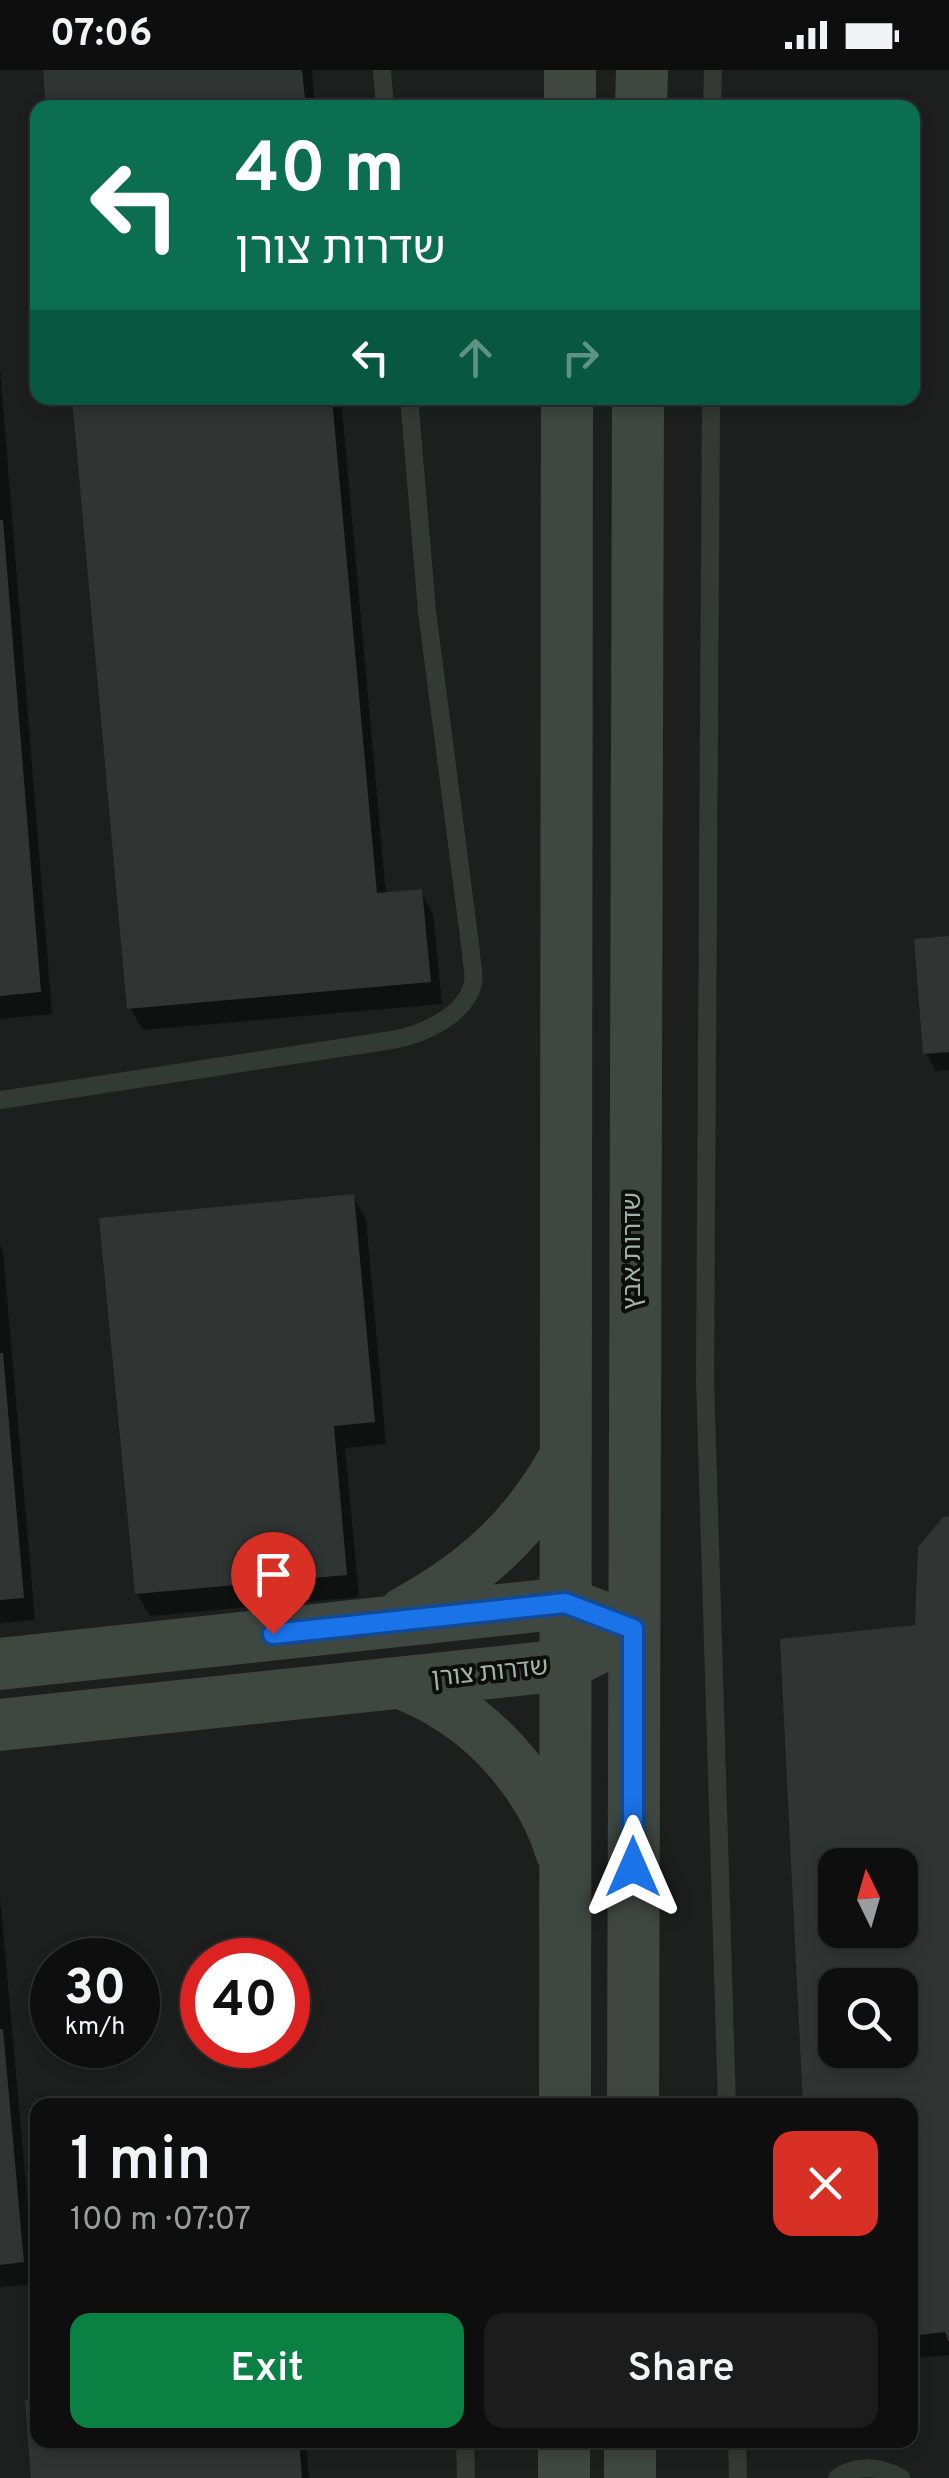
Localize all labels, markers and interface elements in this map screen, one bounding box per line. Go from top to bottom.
text: 07:06 [50,11,152,60]
text: 40 m [235,128,405,217]
icon: left [70,140,200,270]
text: שדרות צורן [235,223,446,280]
icon: left [343,330,398,385]
icon: ahead [448,330,503,385]
icon: right [553,330,608,385]
street label: שדרות אבץ [618,1192,650,1310]
pin [231,1532,316,1635]
icon: arrive [246,1547,301,1602]
street label: שדרות צורן [430,1652,550,1696]
position arrow [581,1815,685,1919]
north arrow [818,1848,918,1948]
map controls [818,1848,918,2068]
speed limit sign: 40 [180,1938,310,2068]
text: 30 [64,1959,126,2022]
button: search [818,1968,918,2068]
text: km/h [65,2012,125,2044]
text: 1 min [70,2125,211,2201]
button: close [773,2131,878,2236]
text: 100 m · 07:07 [70,2201,251,2241]
button: Exit [70,2313,464,2428]
button: Share [484,2313,878,2428]

